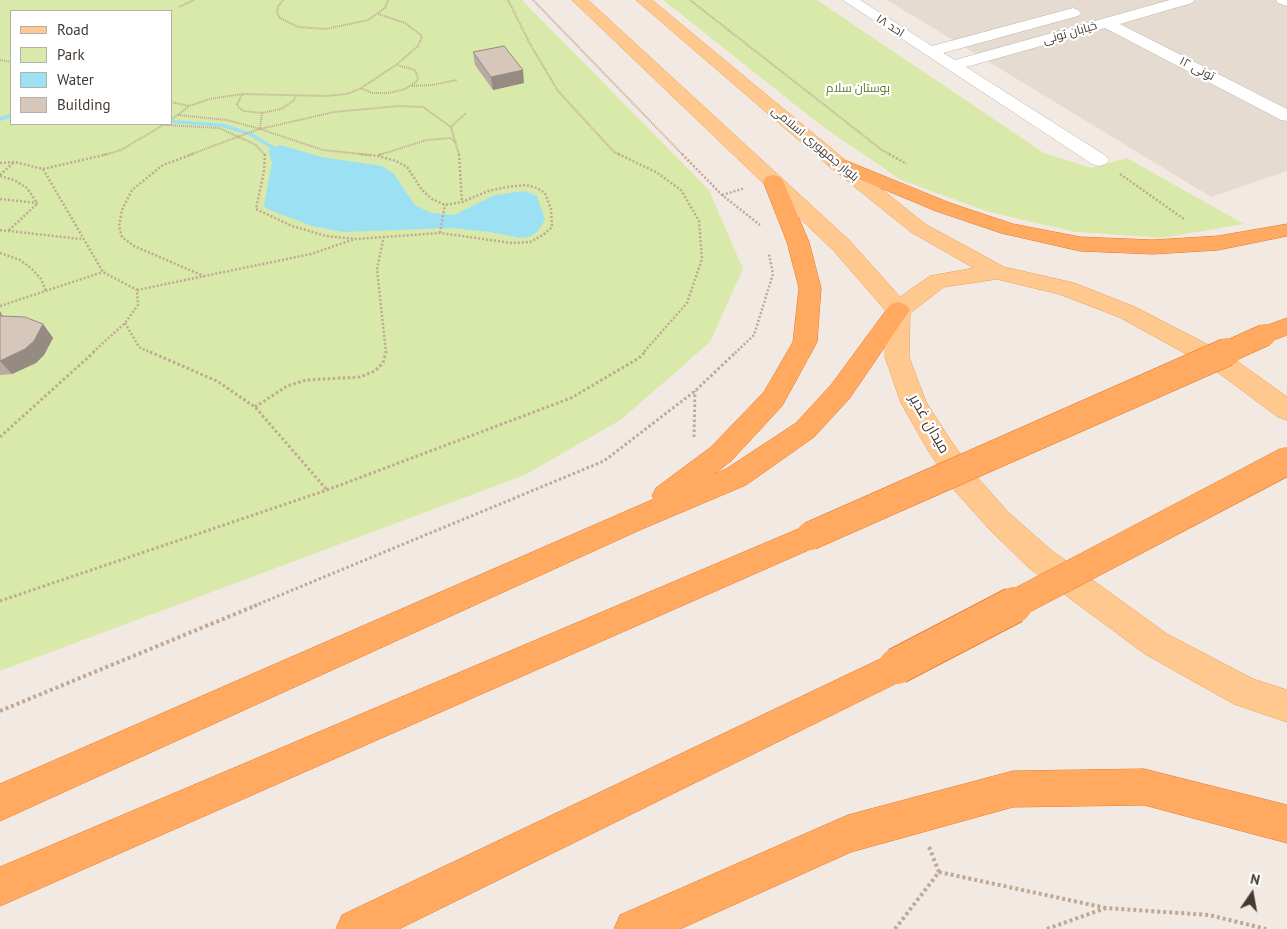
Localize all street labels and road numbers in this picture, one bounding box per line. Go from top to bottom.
street label: احد ۱۸ [873,12,907,40]
street label: خیابان تونی [1041,18,1099,48]
street label: تونی ۱۲ [1177,54,1217,84]
street label: بلوار جمهوری اسلامی [768,103,862,185]
street label: میدان غدیر [905,391,953,457]

